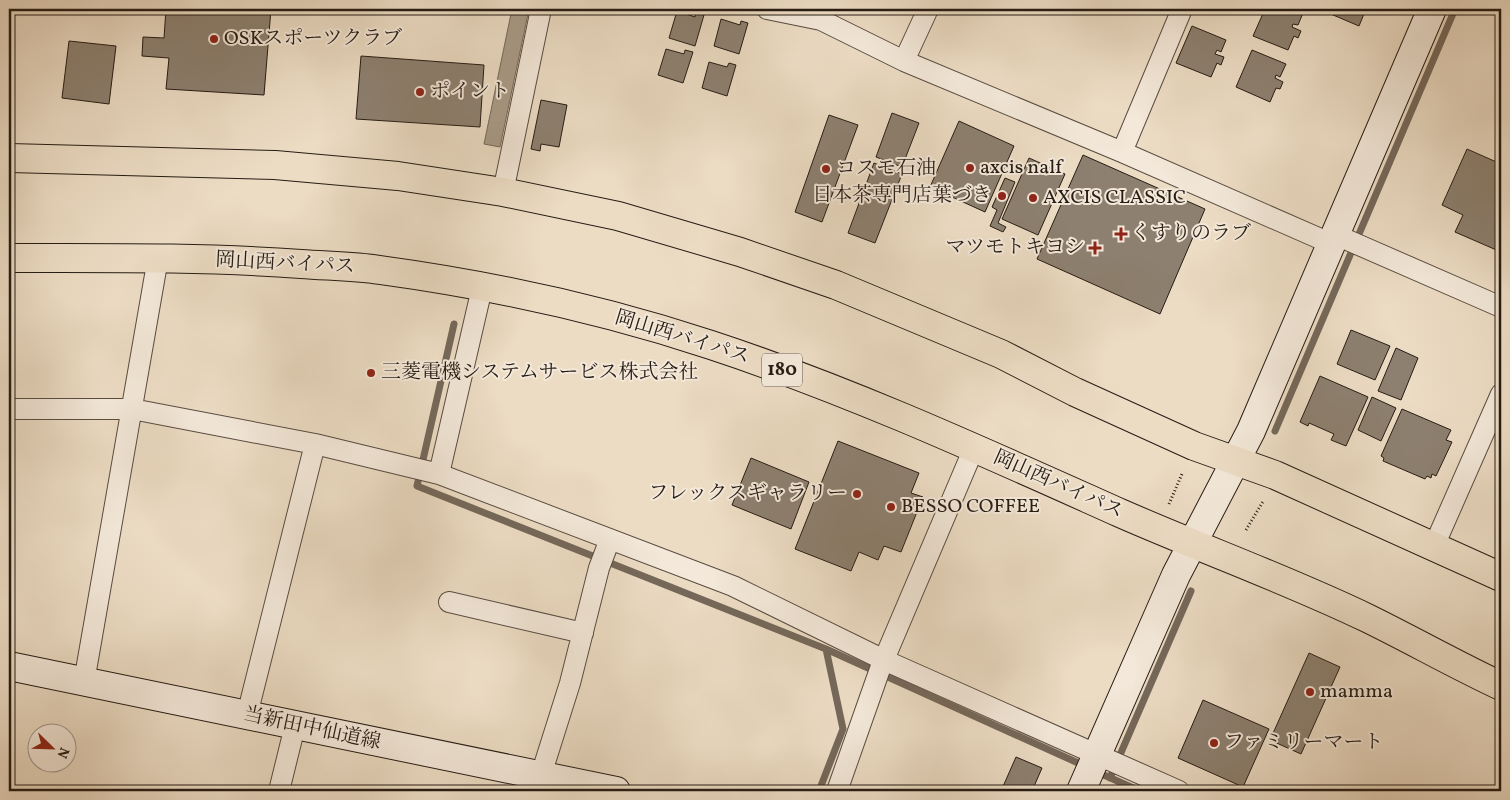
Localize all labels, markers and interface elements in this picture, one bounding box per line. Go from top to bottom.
place label: OSKスポーツクラブ [224,25,402,53]
marker: OSKスポーツクラブ [208,33,220,45]
place label: ポイント [430,78,510,106]
marker: ポイント [414,86,426,98]
place label: axcis nalf [980,154,1064,182]
place label: コスモ石油 [836,155,936,183]
marker: axcis nalf [964,162,976,174]
marker: コスモ石油 [820,163,832,175]
place label: 日本茶専門店葉づき [812,182,992,210]
place label: AXCIS CLASSIC [1043,184,1186,212]
marker: 日本茶専門店葉づき [996,190,1008,202]
marker: AXCIS CLASSIC [1027,192,1039,204]
place label: くすりのラブ [1131,220,1251,248]
marker: くすりのラブ [1115,228,1127,240]
place label: マツモトキヨシ [946,234,1085,262]
marker: マツモトキヨシ [1089,242,1101,254]
street label: 岡山西バイパス [215,246,355,282]
street label: 岡山西バイパス [611,304,753,372]
road number: 180 [762,354,802,386]
place label: 三菱電機システムサービス株式会社 [381,359,699,387]
marker: 三菱電機システムサービス株式会社 [365,367,377,379]
street label: 岡山西バイパス [989,444,1127,526]
place label: フレックスギャラリー [648,480,847,508]
marker: フレックスギャラリー [851,488,863,500]
place label: BESSO COFFEE [901,493,1040,521]
marker: BESSO COFFEE [885,501,897,513]
place label: mamma [1320,678,1393,706]
marker: mamma [1304,686,1316,698]
street label: 当新田中仙道線 [241,701,383,757]
north arrow [28,722,78,772]
place label: ファミリーマート [1224,729,1384,757]
marker: ファミリーマート [1208,737,1220,749]
text: N [52,744,73,761]

